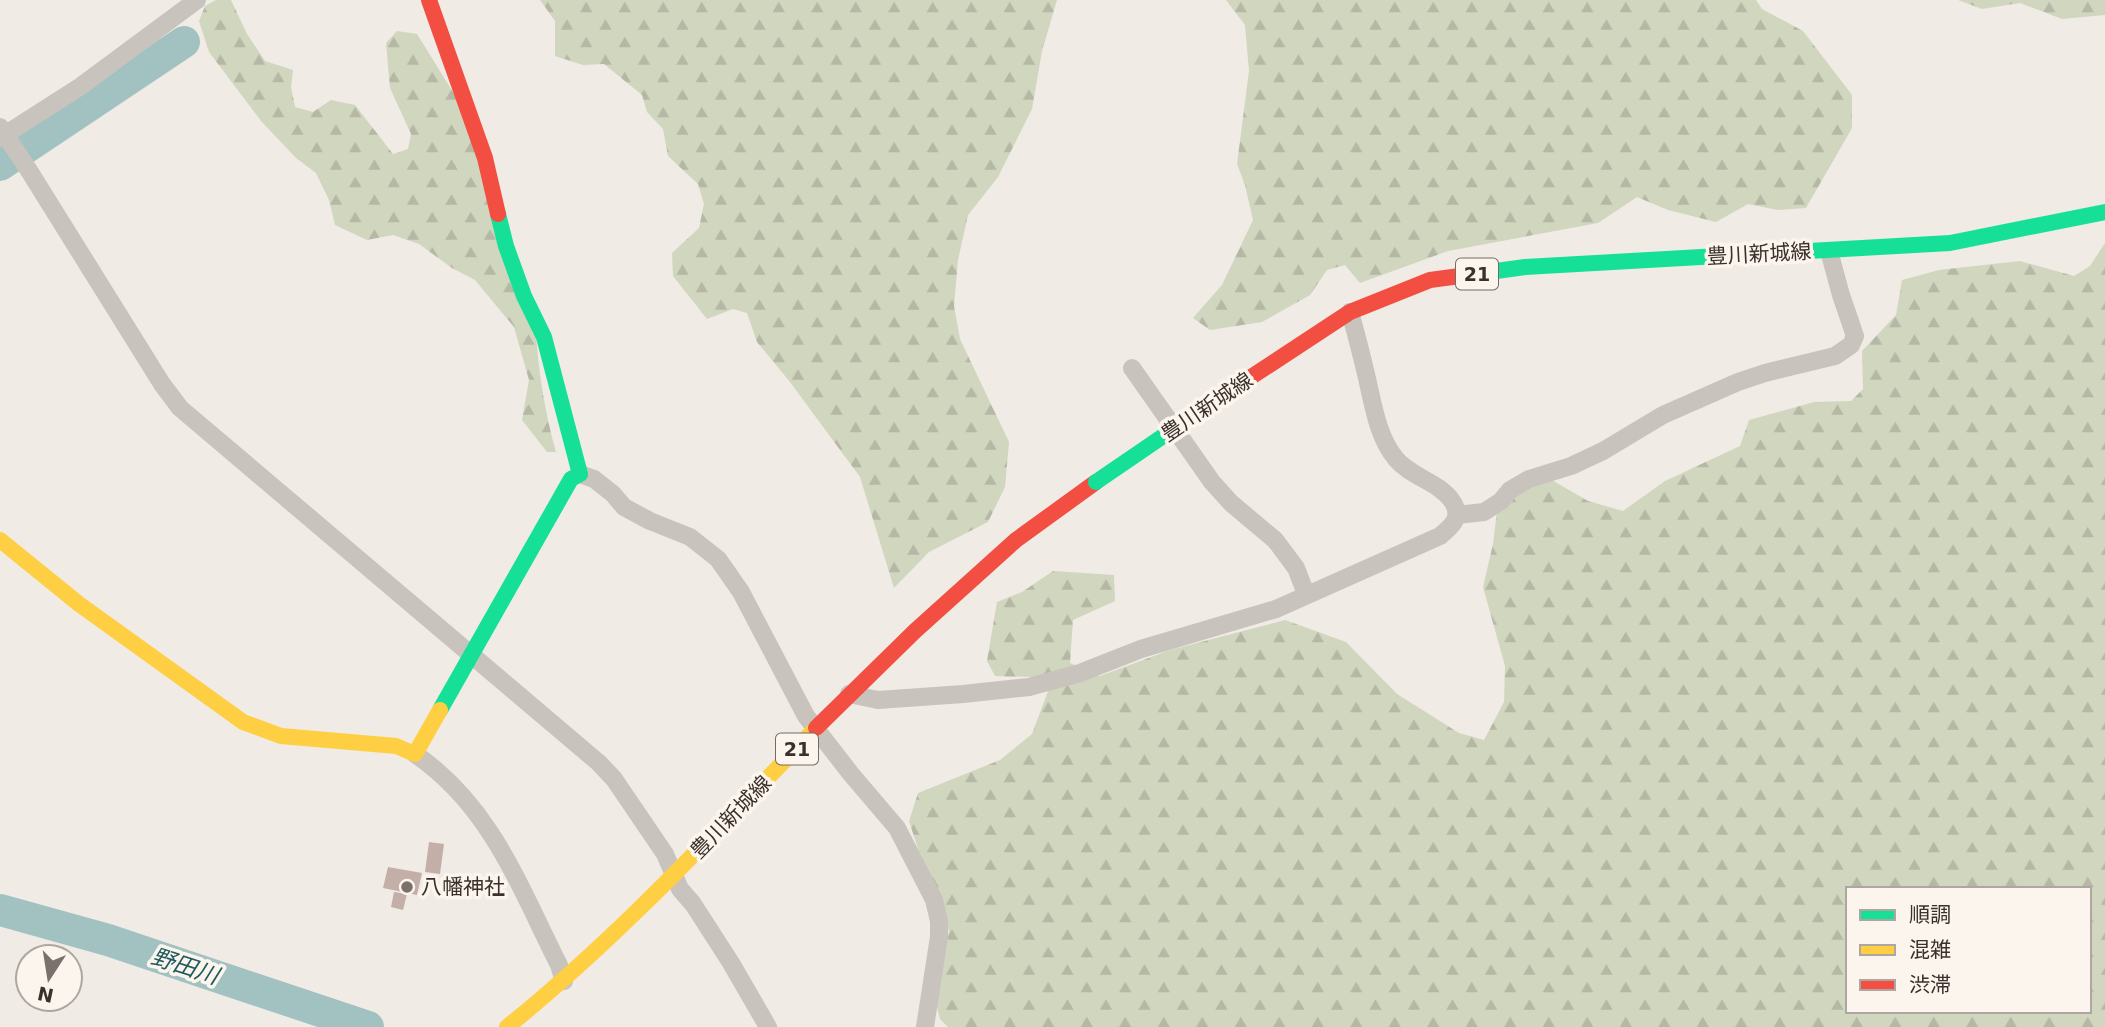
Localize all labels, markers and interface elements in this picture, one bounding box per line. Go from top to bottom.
street label: 豊川新城線 [1706,239,1812,269]
road number: 21 [1456,258,1498,290]
street label: 豊川新城線 [1157,368,1257,446]
road number: 21 [776,734,818,764]
street label: 豊川新城線 [686,771,776,863]
place label: 八幡神社 [421,875,505,899]
marker: 八幡神社 [399,879,415,895]
legend [1846,887,2091,1013]
text: 順調 [1909,903,1951,927]
text: 混雑 [1909,938,1951,962]
north arrow [14,943,84,1013]
water label: 野田川 [148,943,225,990]
text: 渋滞 [1909,973,1951,997]
text: N [35,982,56,1007]

